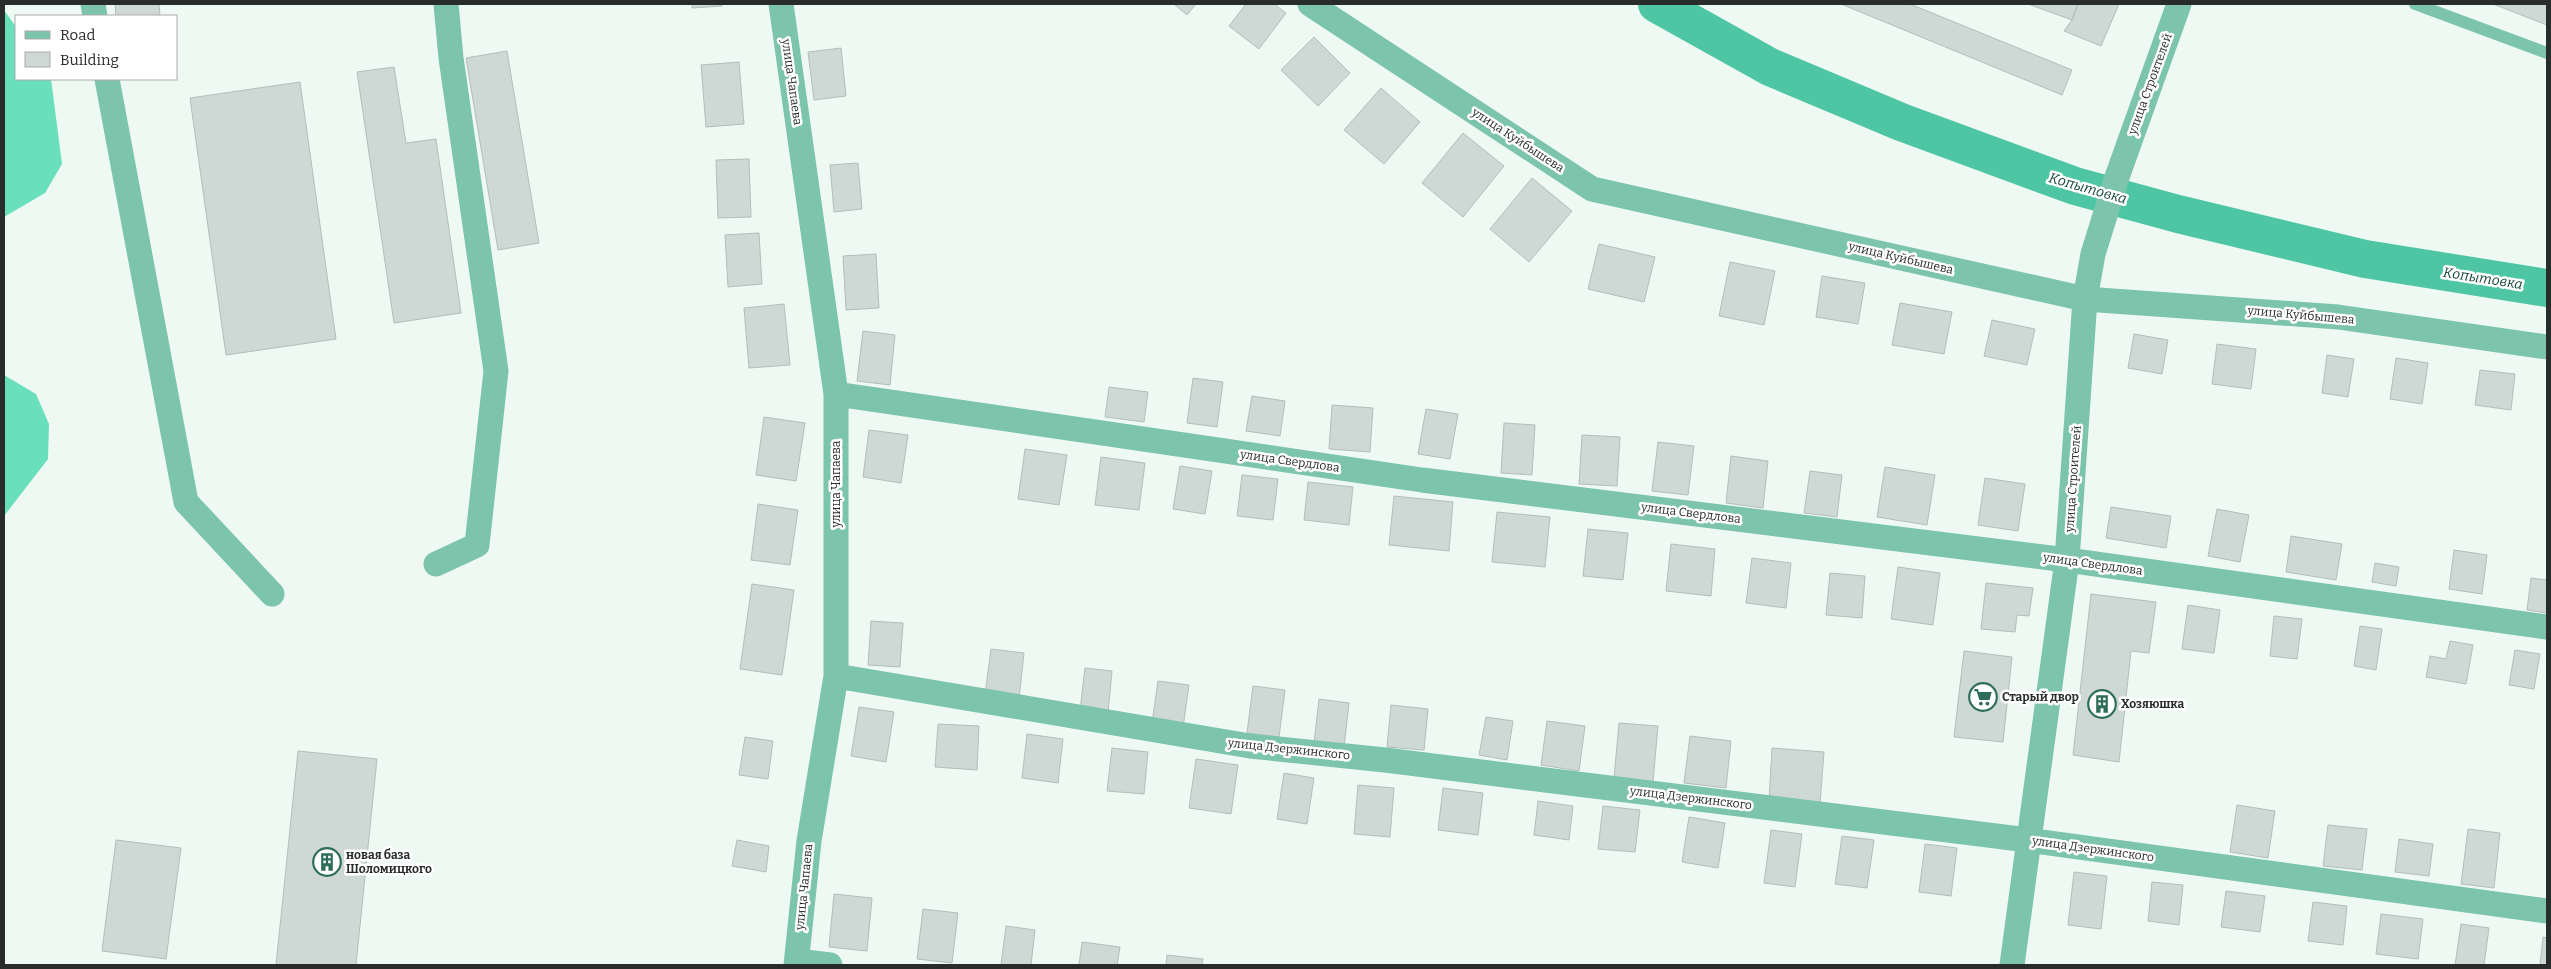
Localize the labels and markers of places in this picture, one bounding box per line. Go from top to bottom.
supermarket icon: Старый двор [1968,682,1998,712]
building icon: Хозяюшка [2087,689,2117,719]
place label: Старый двор [2002,690,2079,704]
place label: Хозяюшка [2121,697,2184,711]
building icon: новая база Шоломицкого [312,847,342,877]
place label: новая база Шоломицкого [346,848,432,876]

